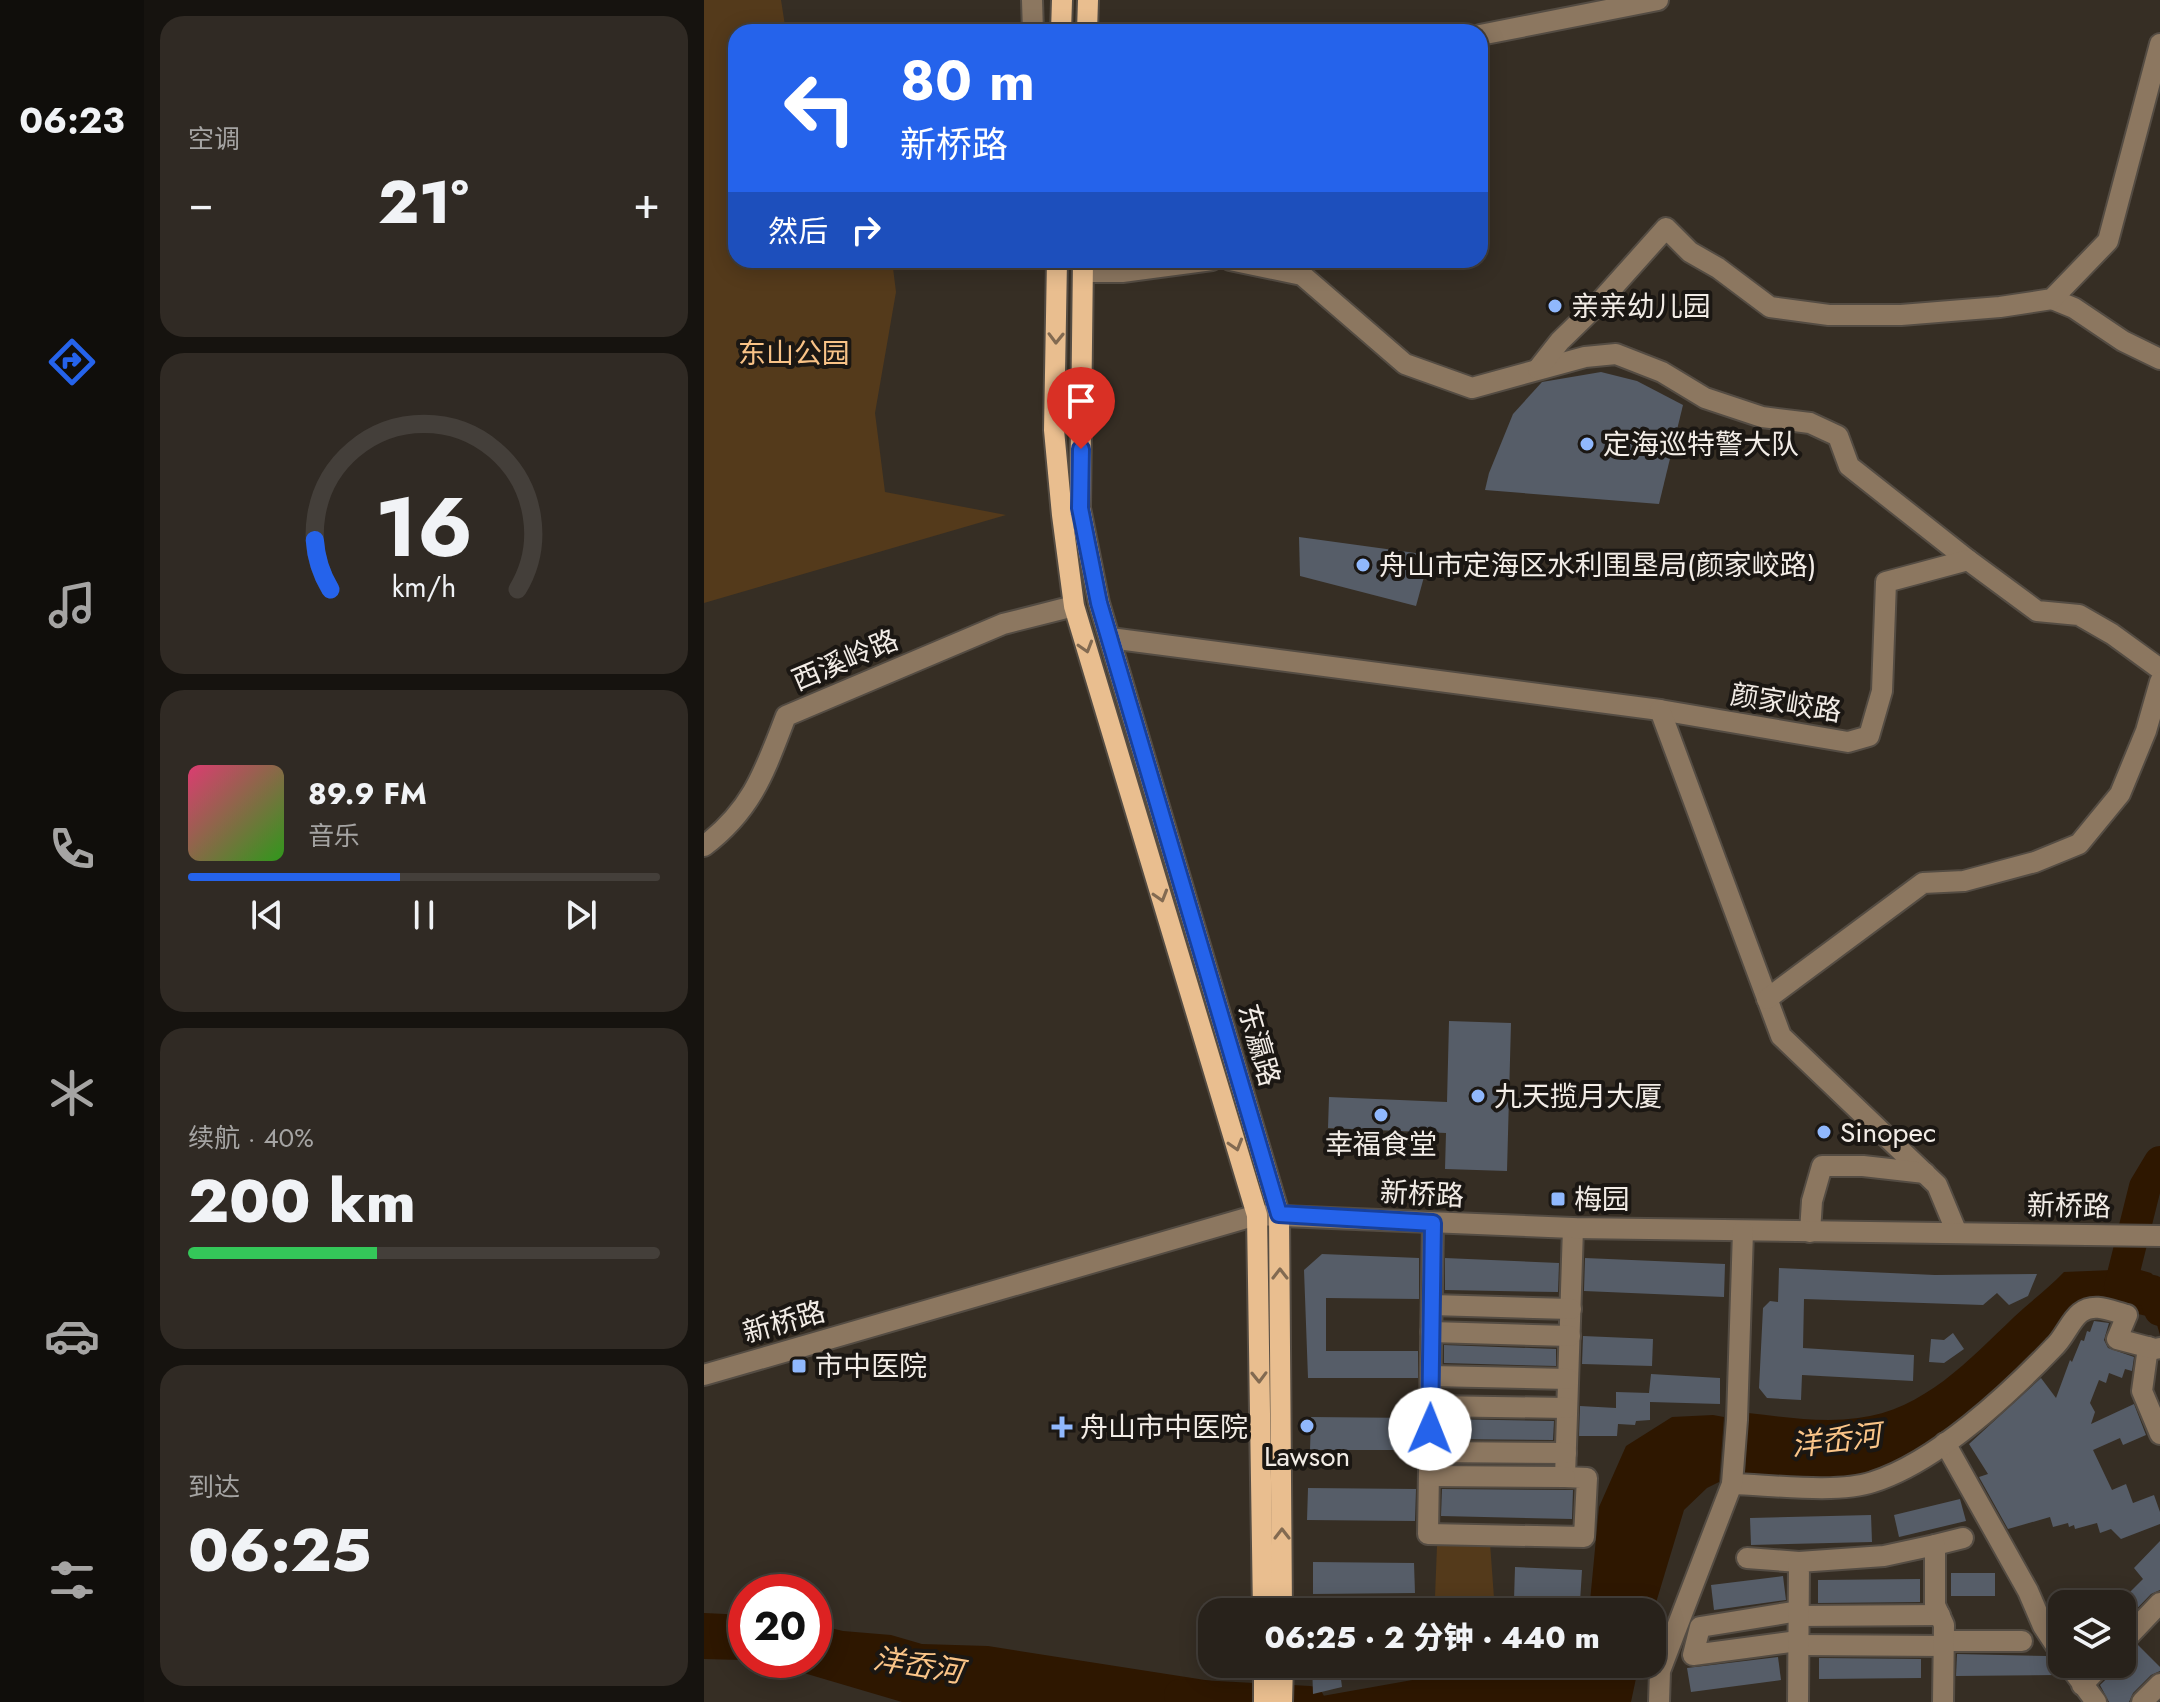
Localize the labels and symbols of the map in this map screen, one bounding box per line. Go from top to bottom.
place label: 亲亲幼儿园 [1571,286,1711,327]
marker: 亲亲幼儿园 [1546,297,1564,315]
one-way arrow [1047,332,1065,345]
park label: 东山公园 [738,333,850,374]
pin [1047,367,1115,449]
place label: 定海巡特警大队 [1603,424,1799,465]
marker: 定海巡特警大队 [1578,435,1596,453]
place label: 舟山市定海区水利围垦局(颜家峧路) [1379,545,1816,586]
marker: 舟山市定海区水利围垦局(颜家峧路) [1354,556,1372,574]
street label: 西溪岭路 [785,619,905,701]
one-way arrow [1077,639,1093,653]
street label: 颜家峧路 [1727,674,1845,732]
one-way arrow [1152,888,1168,902]
street label: 东瀛路 [1228,999,1290,1091]
place label: 九天揽月大厦 [1494,1076,1662,1117]
marker: 九天揽月大厦 [1469,1087,1487,1105]
marker: 幸福食堂 [1372,1106,1390,1124]
place label: Sinopec [1840,1112,1936,1153]
marker: Sinopec [1815,1123,1833,1141]
place label: 幸福食堂 [1325,1124,1437,1165]
one-way arrow [1226,1137,1242,1151]
street label: 新桥路 [1379,1171,1465,1217]
place label: 梅园 [1574,1179,1630,1220]
street label: 新桥路 [2027,1185,2111,1227]
marker: 梅园 [1549,1190,1567,1208]
one-way arrow [1271,1267,1288,1280]
street label: 新桥路 [738,1291,830,1353]
place label: 市中医院 [815,1346,927,1387]
marker: 市中医院 [790,1357,808,1375]
one-way arrow [1250,1371,1268,1384]
position arrow [1388,1387,1472,1471]
place label: 舟山市中医院 [1080,1407,1248,1448]
water label: 洋岙河 [1789,1413,1888,1467]
marker: 舟山市中医院 [1051,1416,1073,1438]
marker: Lawson [1298,1417,1316,1435]
place label: Lawson [1264,1436,1350,1477]
one-way arrow [1273,1527,1291,1540]
speed limit sign: 20 [728,1574,832,1678]
water label: 洋岙河 [870,1637,971,1694]

